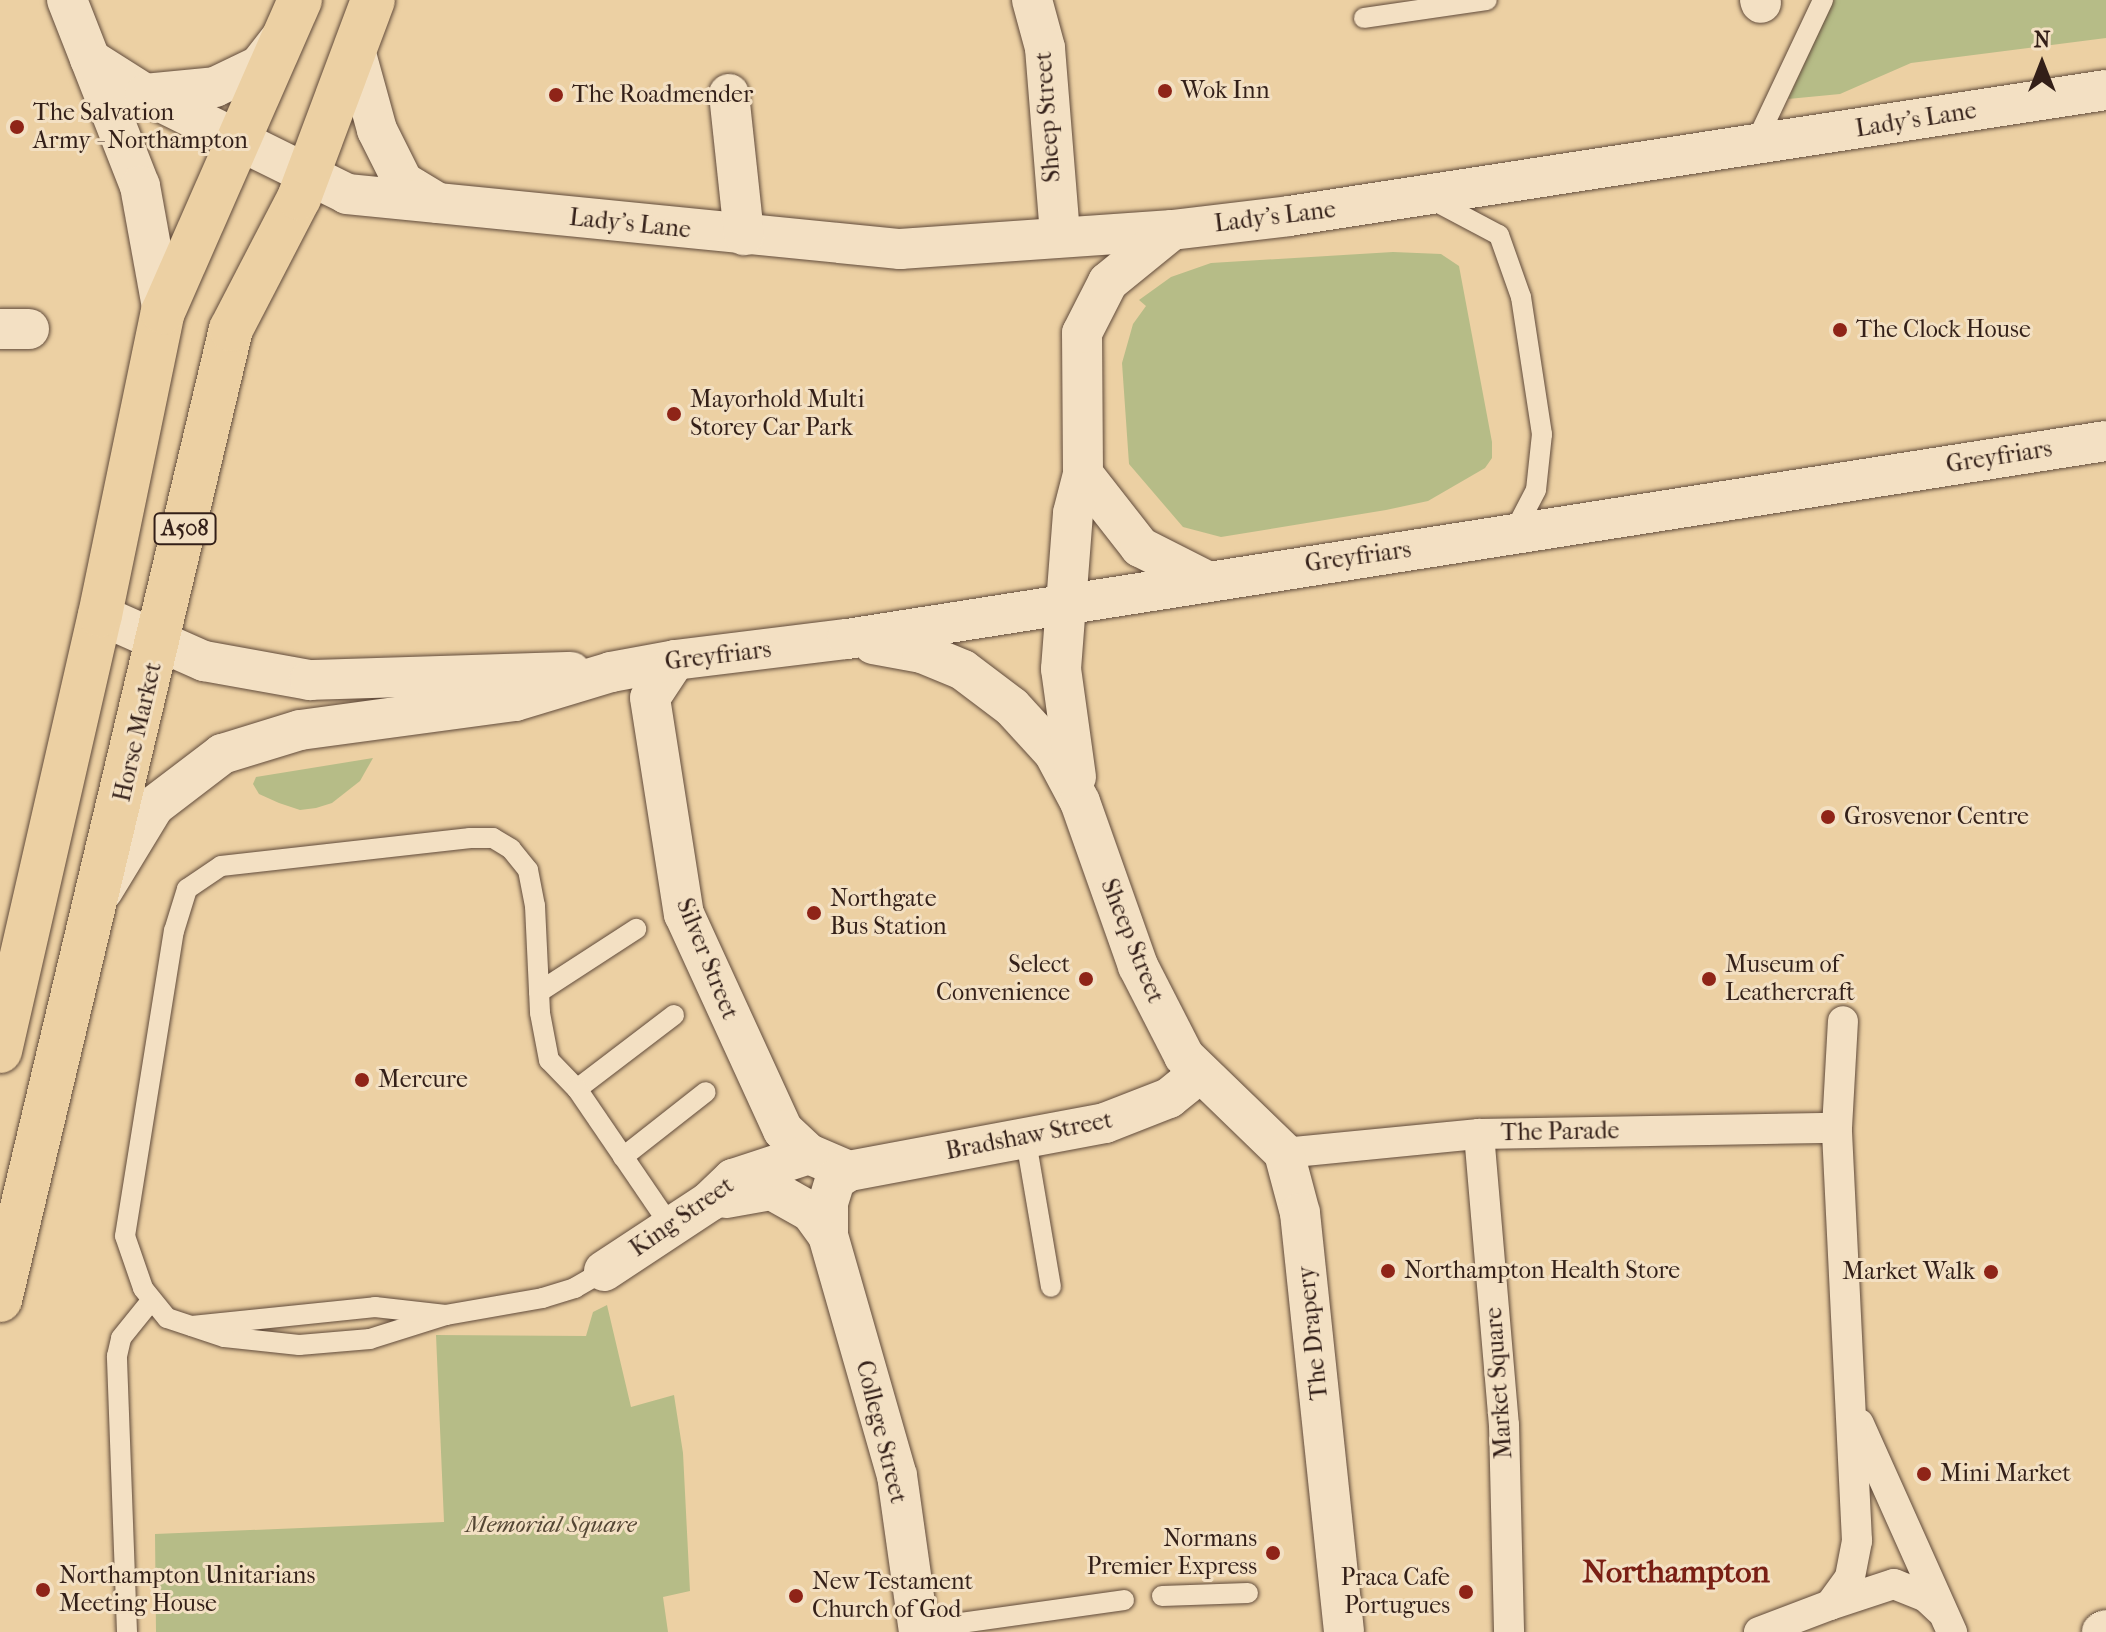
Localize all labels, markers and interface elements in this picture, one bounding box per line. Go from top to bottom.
north arrow [2002,24,2082,104]
text: N [2034,27,2050,53]
street label: Sheep Street [1029,51,1067,183]
place label: Wok Inn [1181,77,1270,105]
place label: The Roadmender [572,81,753,109]
marker: Wok Inn [1156,82,1174,100]
marker: The Roadmender [547,86,565,104]
street label: Lady's Lane [1853,96,1979,144]
place label: The Salvation Army - Northampton [33,99,248,155]
marker: The Salvation Army - Northampton [8,118,26,136]
street label: Lady's Lane [1213,195,1337,239]
street label: Lady's Lane [568,203,692,245]
place label: The Clock House [1856,316,2031,344]
marker: The Clock House [1831,321,1849,339]
place label: Mayorhold Multi Storey Car Park [690,386,864,442]
marker: Mayorhold Multi Storey Car Park [665,405,683,423]
street label: Greyfriars [1944,434,2054,480]
road number: A508 [153,511,217,547]
street label: Greyfriars [1303,535,1413,579]
street label: Greyfriars [663,635,773,677]
street label: Horse Market [108,659,168,805]
place label: Grosvenor Centre [1844,803,2029,831]
marker: Grosvenor Centre [1819,808,1837,826]
street label: Sheep Street [1094,875,1170,1007]
place label: Northgate Bus Station [830,885,947,941]
street label: Silver Street [670,894,744,1024]
marker: Northgate Bus Station [805,904,823,922]
place label: Select Convenience [936,951,1070,1007]
place label: Museum of Leathercraft [1725,951,1855,1007]
marker: Select Convenience [1077,970,1095,988]
marker: Museum of Leathercraft [1700,970,1718,988]
place label: Mercure [378,1066,468,1094]
marker: Mercure [353,1071,371,1089]
street label: Bradshaw Street [943,1106,1115,1166]
street label: The Parade [1500,1117,1620,1147]
street label: King Street [625,1171,739,1263]
place label: Northampton Health Store [1404,1257,1680,1285]
place label: Market Walk [1842,1258,1975,1286]
marker: Northampton Health Store [1379,1262,1397,1280]
marker: Market Walk [1982,1263,2000,1281]
street label: The Drapery [1292,1265,1334,1401]
street label: Market Square [1479,1306,1519,1460]
street label: College Street [849,1358,913,1506]
place label: Mini Market [1940,1460,2071,1488]
marker: Mini Market [1915,1465,1933,1483]
park label: Memorial Square [466,1511,636,1539]
place label: Normans Premier Express [1087,1525,1257,1581]
marker: Normans Premier Express [1264,1544,1282,1562]
district label: Northampton [1582,1553,1770,1591]
place label: Northampton Unitarians Meeting House [59,1562,315,1618]
place label: Praca Cafe Portugues [1341,1564,1450,1620]
place label: New Testament Church of God [812,1568,973,1624]
marker: Northampton Unitarians Meeting House [34,1581,52,1599]
marker: Praca Cafe Portugues [1457,1583,1475,1601]
marker: New Testament Church of God [787,1587,805,1605]

